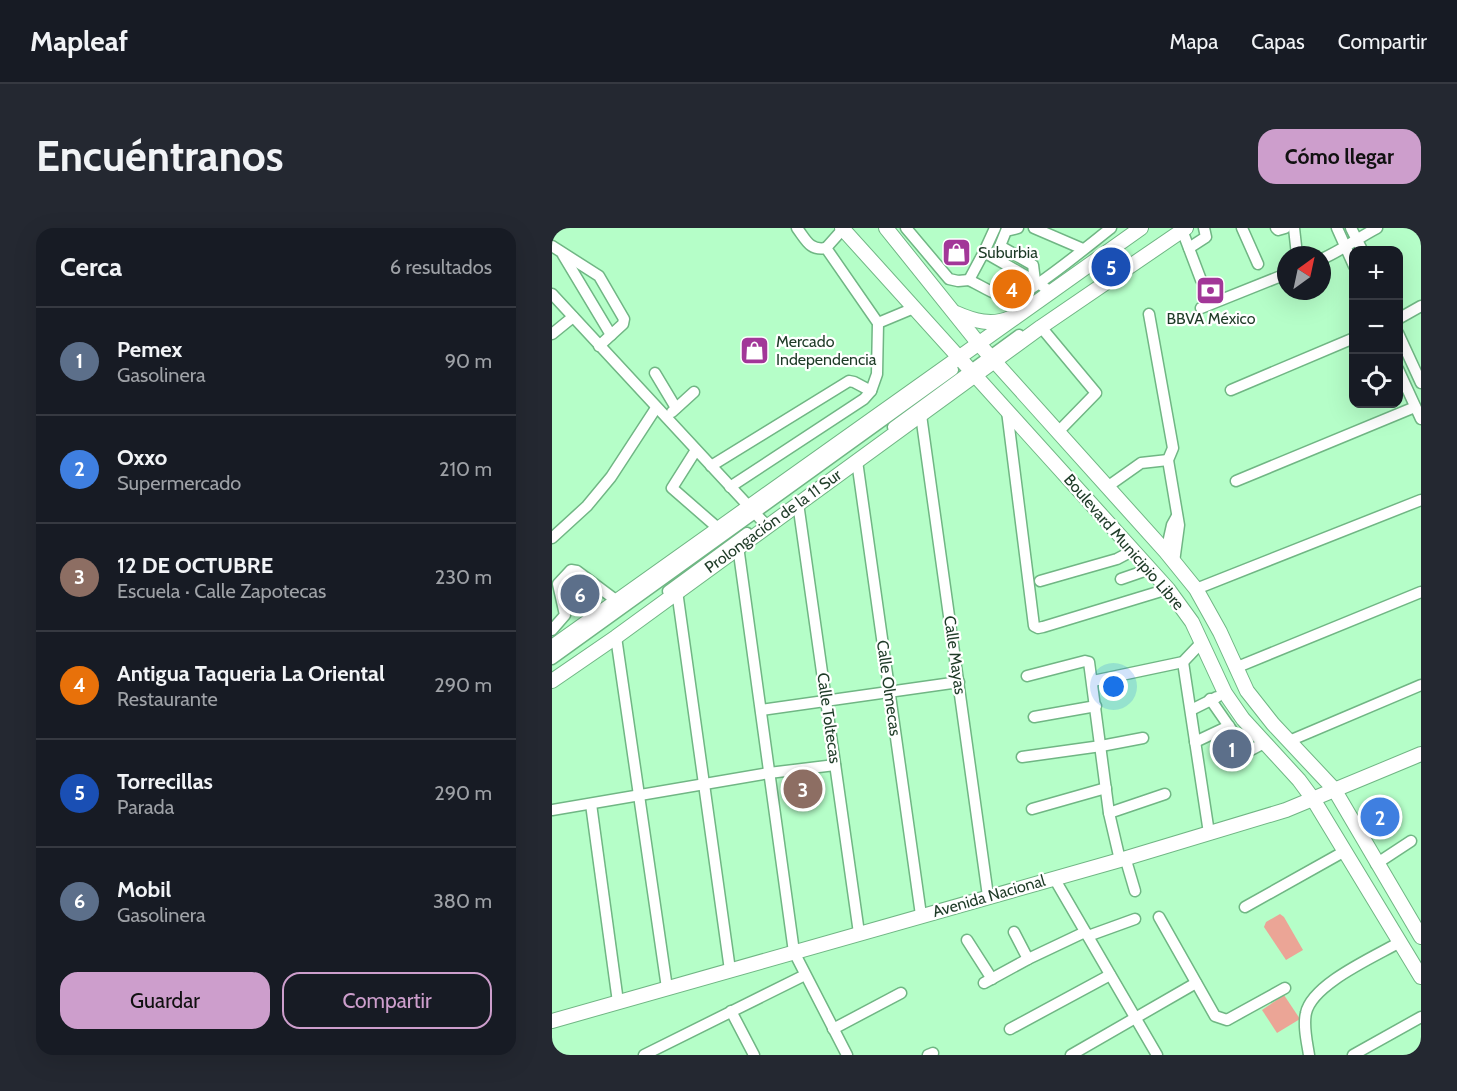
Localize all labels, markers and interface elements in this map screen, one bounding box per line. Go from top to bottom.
text: Mapleaf [30,24,128,58]
text: Mapa [1170,29,1218,54]
text: Capas [1251,29,1305,54]
text: Compartir [1338,29,1427,54]
button: Cómo llegar [1258,129,1421,184]
text: Encuéntranos [36,130,284,182]
shop icon: Suburbia [941,236,973,268]
place label: Suburbia [978,243,1038,262]
pin: 5 [1092,244,1130,290]
north arrow [1277,246,1331,300]
map controls [1349,246,1403,408]
button: + [1349,246,1403,300]
text: Cerca [60,251,122,283]
text: 6 resultados [390,255,492,279]
pin: 4 [992,266,1032,312]
bank icon: BBVA México [1195,274,1227,306]
button: − [1349,300,1403,354]
place label: BBVA México [1166,309,1256,328]
place label: Mercado Independencia [776,332,877,369]
shop icon: Mercado Independencia [739,334,771,366]
text: Pemex [117,336,182,363]
text: 1 [76,349,83,373]
text: 90 m [445,349,492,373]
button: locate [1349,354,1403,408]
text: Gasolinera [117,363,205,387]
text: Oxxo [117,444,167,471]
text: 2 [74,457,85,481]
text: 210 m [439,457,492,481]
street label: Prolongación de la 11 Sur [701,465,846,577]
street label: Boulevard Municipio Libre [1060,470,1188,614]
text: Supermercado [117,471,241,495]
text: 12 DE OCTUBRE [117,552,273,579]
text: 3 [74,565,85,589]
text: 230 m [435,565,492,589]
pin: 6 [561,572,600,616]
text: Escuela · Calle Zapotecas [117,579,326,603]
street label: Calle Mayas [940,614,970,696]
street label: Calle Olmecas [873,639,905,738]
text: Antigua Taqueria La Oriental [117,660,385,687]
street label: Calle Toltecas [813,671,845,765]
your location [1099,672,1128,701]
text: 4 [73,673,86,697]
text: 290 m [434,673,492,697]
text: Restaurante [117,687,218,711]
pin: 1 [1212,726,1252,772]
pin: 3 [784,766,822,812]
text: Torrecillas [117,768,213,795]
text: 5 [74,781,85,805]
text: 290 m [434,781,492,805]
pin: 2 [1360,794,1400,840]
text: Parada [117,795,174,819]
street label: Avenida Nacional [930,871,1048,921]
text: Mobil [117,876,171,903]
text: 6 [74,889,85,913]
text: 380 m [433,889,492,913]
text: Gasolinera [117,903,205,927]
button: Guardar [60,972,270,1029]
button: Compartir [282,972,492,1029]

